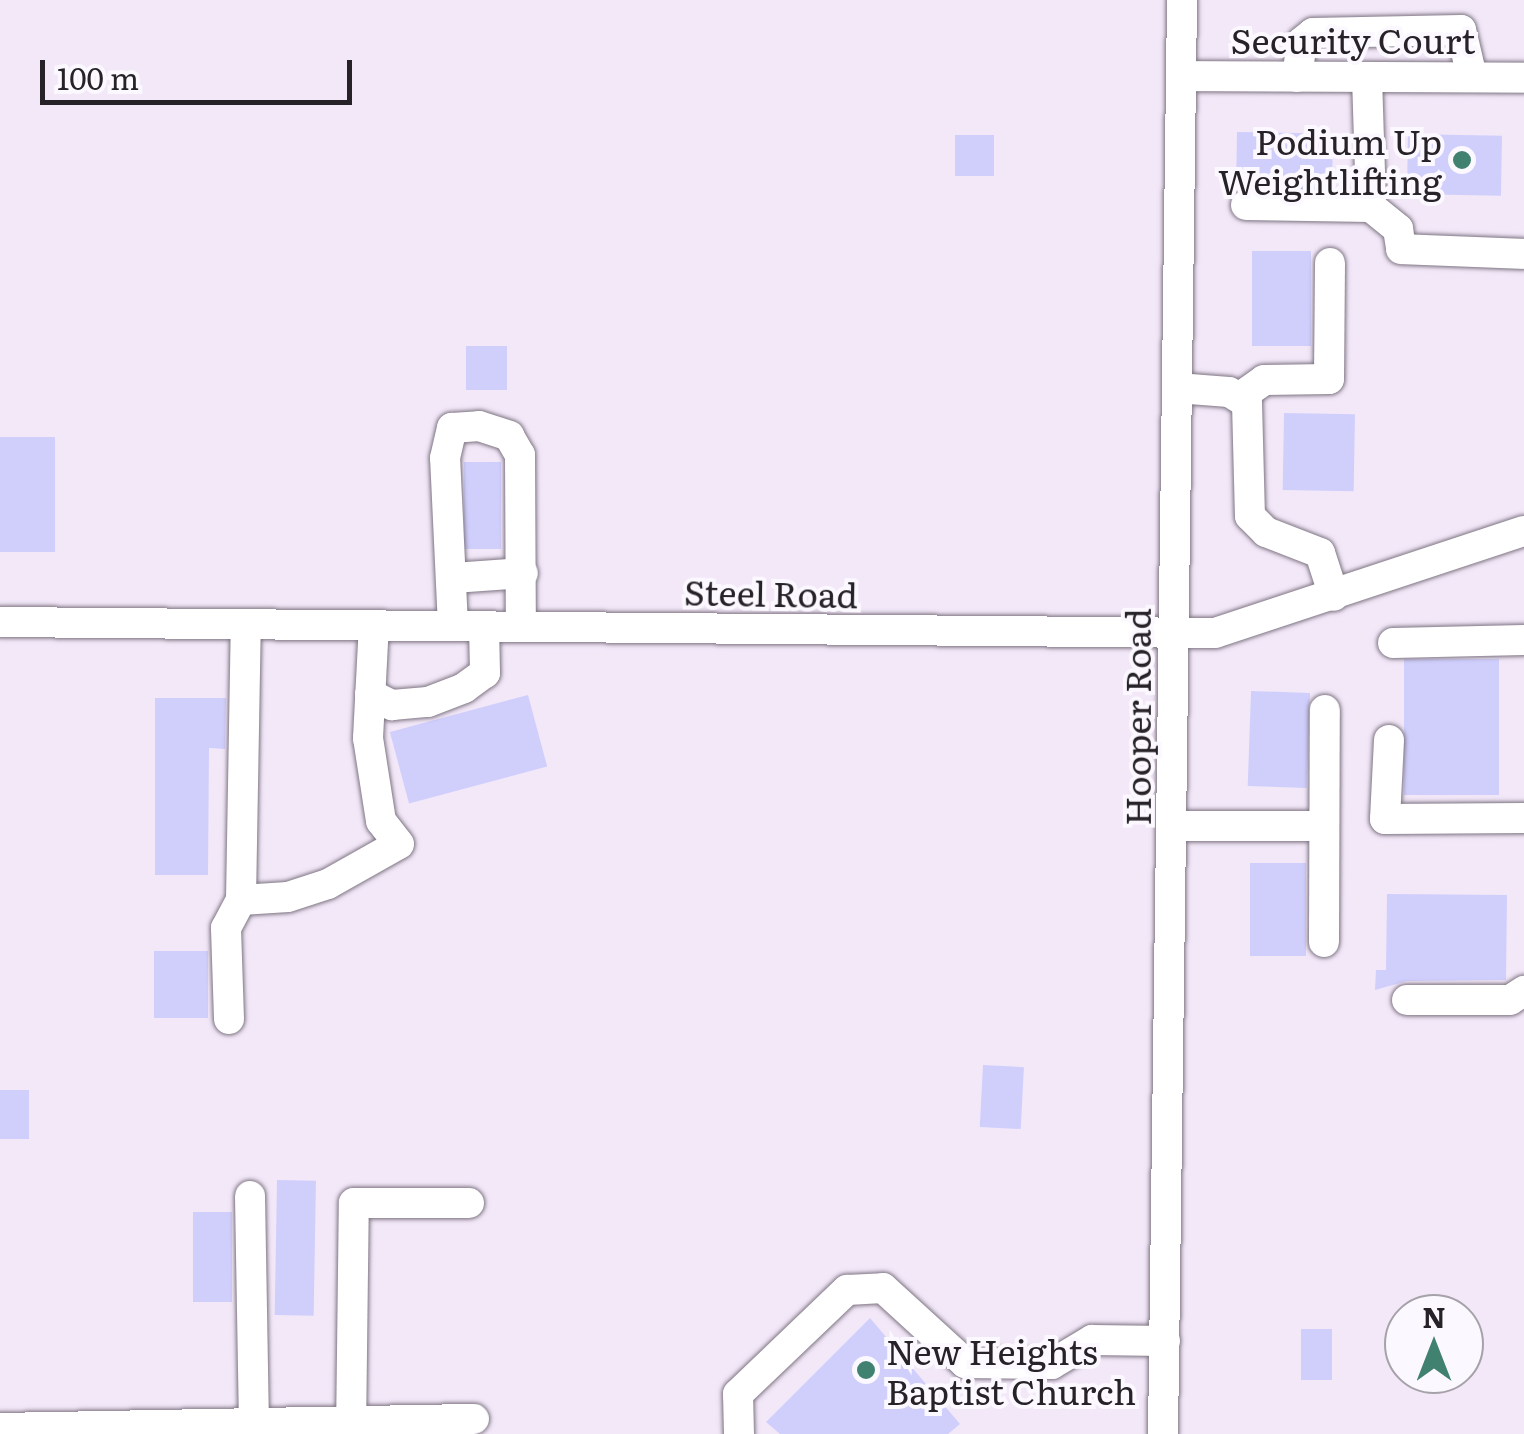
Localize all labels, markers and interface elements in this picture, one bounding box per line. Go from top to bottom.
street label: Security Court [1231,18,1475,60]
scale bar [45,40,358,102]
text: 100 m [57,55,139,99]
place label: Podium Up Weightlifting [1218,119,1442,201]
marker: Podium Up Weightlifting [1451,149,1473,171]
street label: Steel Road [684,569,858,615]
street label: Hooper Road [1115,608,1157,826]
north arrow [1384,1294,1484,1394]
text: N [1422,1295,1446,1337]
place label: New Heights Baptist Church [886,1329,1136,1411]
marker: New Heights Baptist Church [855,1359,877,1381]

